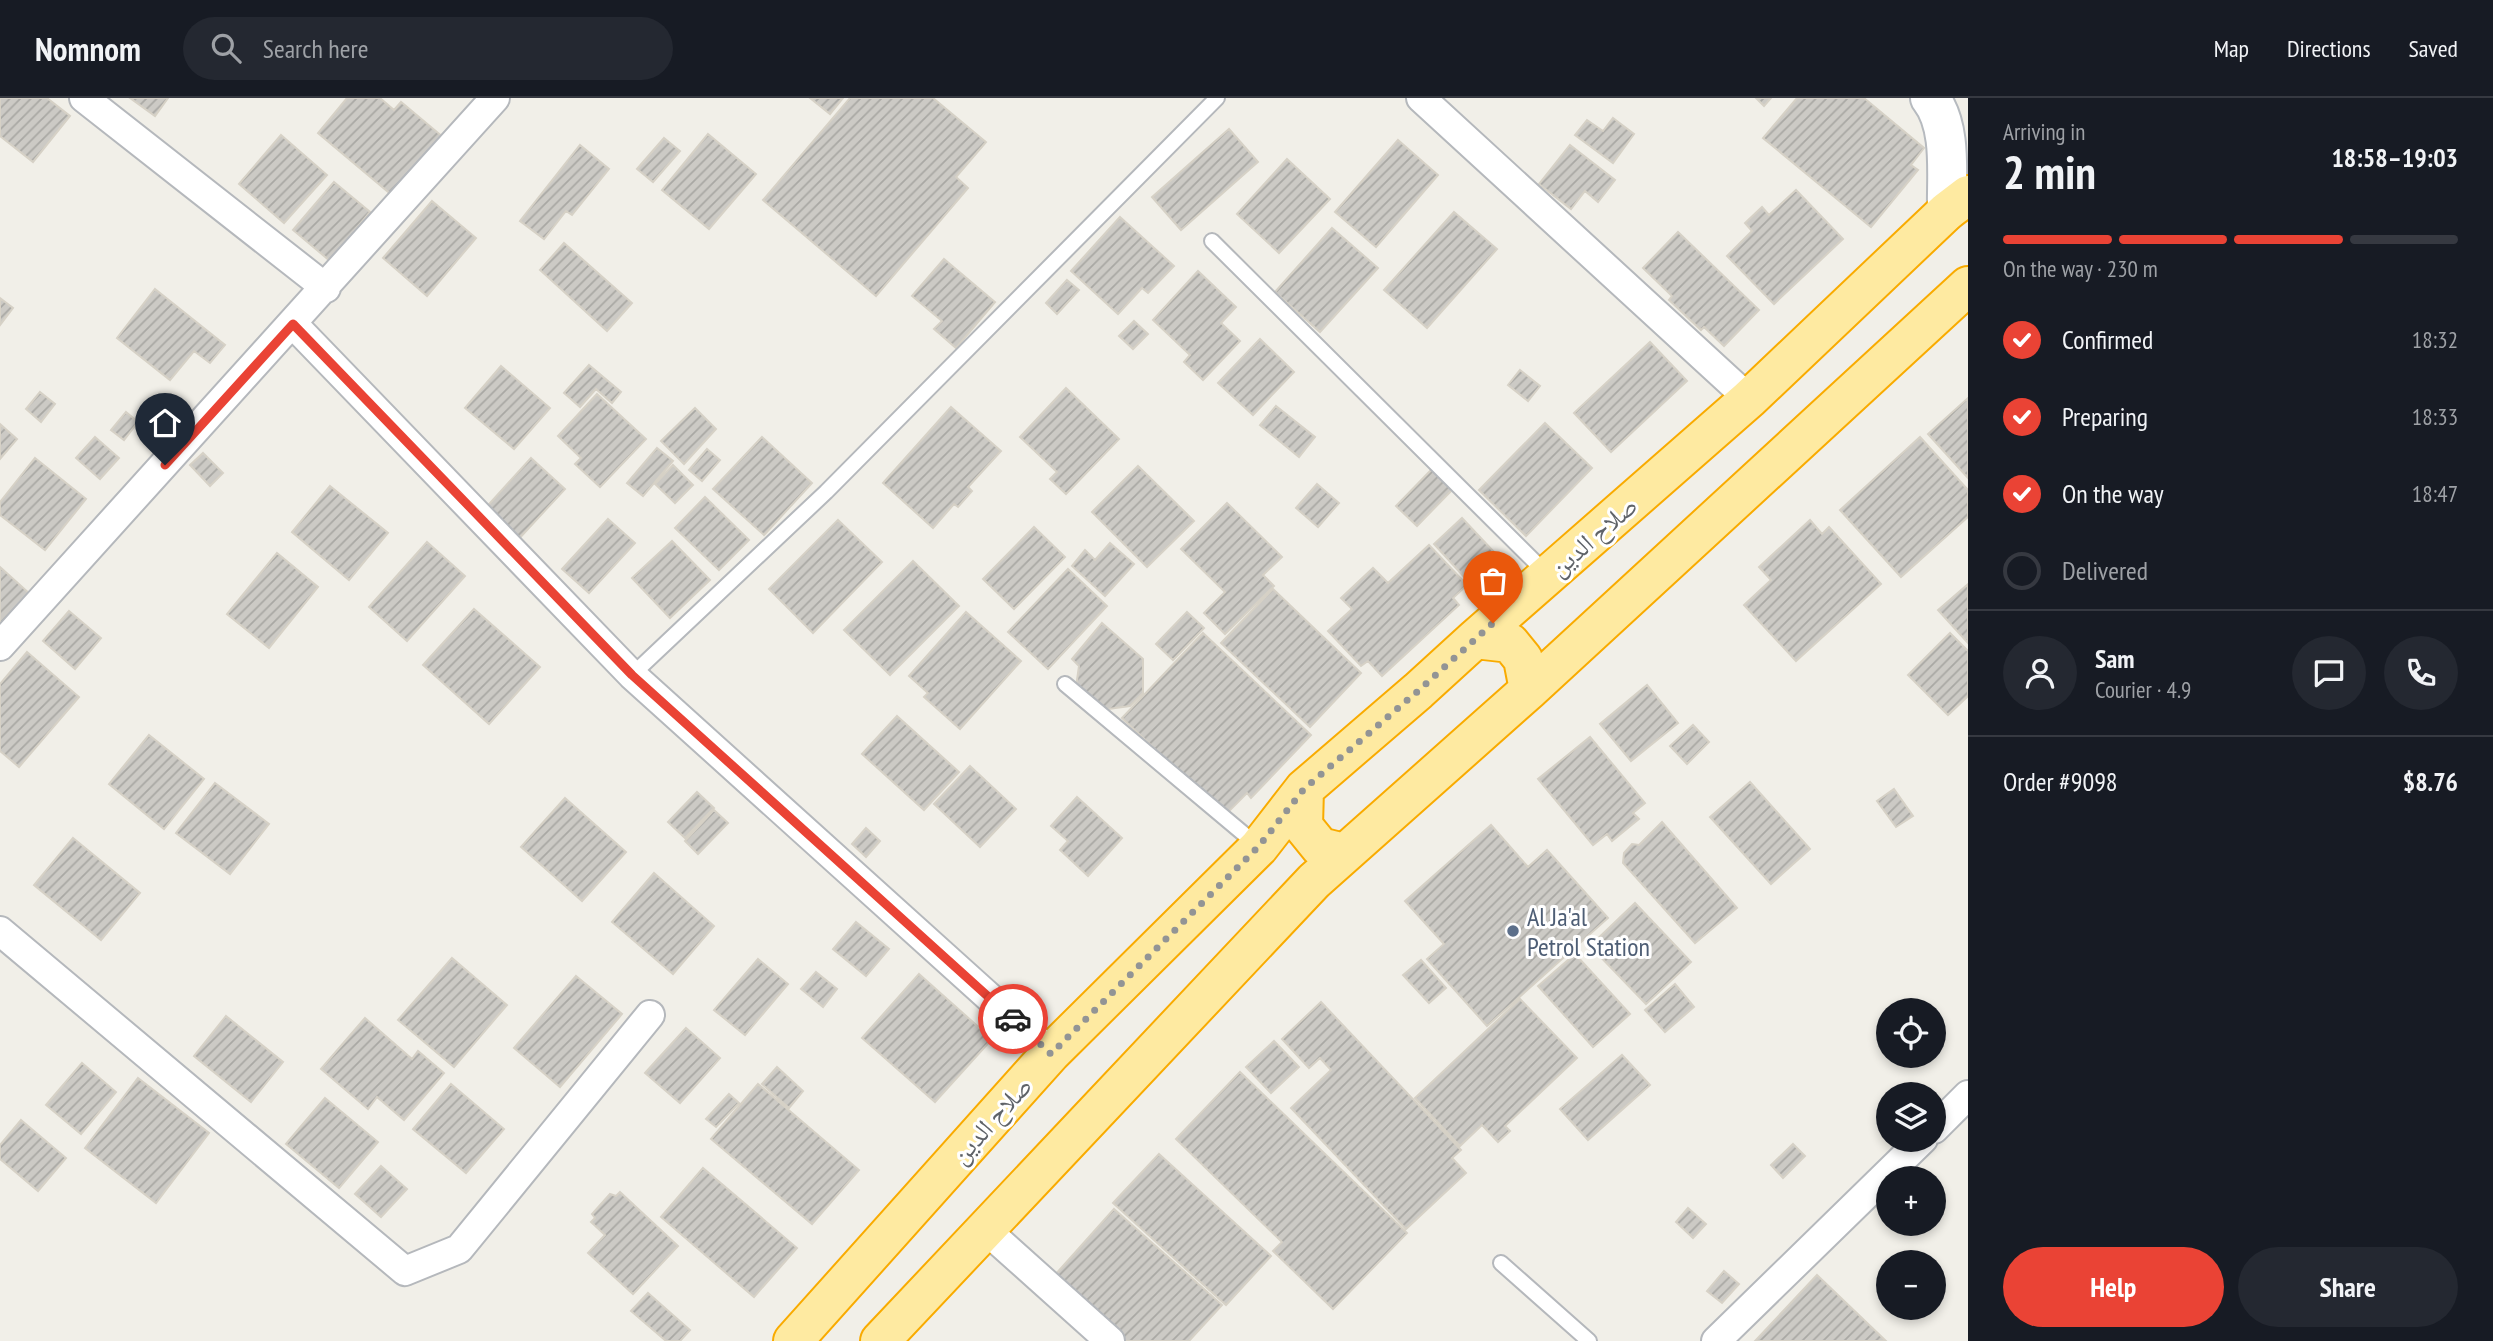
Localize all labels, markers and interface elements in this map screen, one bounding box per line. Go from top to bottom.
search box [183,17,673,80]
text: Nomnom [35,27,141,70]
icon: search [207,29,245,67]
text: Search here [263,32,368,65]
text: Map [2214,33,2249,64]
text: Directions [2287,33,2371,64]
text: Saved [2409,33,2458,64]
text: Arriving in [2003,117,2085,146]
text: 18:58–19:03 [2331,141,2458,174]
text: 2 min [2003,142,2096,202]
text: On the way · 230 m [2003,254,2158,283]
icon: check [2003,321,2041,359]
text: Confirmed [2062,323,2153,356]
text: 18:32 [2412,325,2458,354]
pin [135,393,195,465]
icon: check [2003,398,2041,436]
text: Preparing [2062,400,2148,433]
text: 18:33 [2412,402,2458,431]
icon: home [146,404,184,442]
icon: check [2003,475,2041,513]
text: On the way [2062,477,2164,510]
text: 18:47 [2412,479,2458,508]
street label: صلاح الدين [1542,489,1644,583]
pin [1463,551,1523,623]
text: Delivered [2062,554,2148,587]
icon: bag [1474,562,1512,600]
button: person [2003,636,2077,710]
button: chat [2292,636,2366,710]
button: phone [2384,636,2458,710]
text: Sam [2095,642,2134,675]
text: Courier · 4.9 [2095,675,2191,704]
text: Order #9098 [2003,765,2118,798]
text: $8.76 [2403,765,2458,798]
place label: Al Ja'al Petrol Station [1527,900,1650,963]
marker: Al Ja'al Petrol Station [1505,923,1521,939]
courier [978,984,1048,1054]
map controls [1876,998,1946,1320]
button: locate [1876,998,1946,1068]
icon: car [994,1000,1032,1038]
street label: صلاح الدين [943,1069,1039,1171]
button: layers [1876,1082,1946,1152]
button: + [1876,1166,1946,1236]
button: Help [2003,1247,2224,1327]
button: Share [2238,1247,2458,1327]
button: − [1876,1250,1946,1320]

